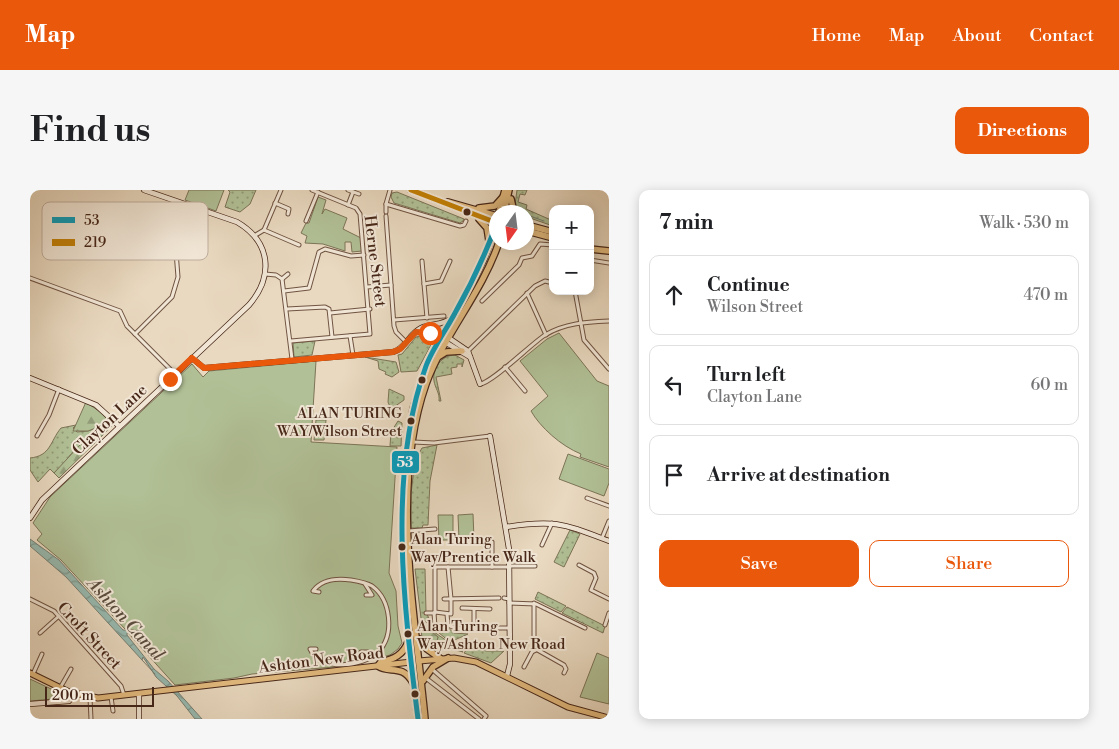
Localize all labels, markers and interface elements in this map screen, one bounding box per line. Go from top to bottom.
text: Map [25,20,75,50]
text: Home [812,24,861,47]
text: Map [889,24,925,47]
text: About [953,24,1002,47]
text: Contact [1030,24,1094,47]
button: Directions [955,107,1089,154]
text: Find us [30,109,150,152]
legend [42,202,208,260]
north arrow [489,205,534,250]
map controls [549,205,594,295]
button: + [549,205,594,250]
unlabelled marker [462,207,472,217]
text: 7 min [659,210,713,236]
text: 53 [84,212,100,230]
text: Walk · 530 m [980,213,1069,233]
street label: Herne Street [359,214,391,309]
text: 219 [84,234,106,252]
button: − [549,250,594,295]
text: Continue [707,273,790,297]
icon: ahead [660,281,688,309]
text: 470 m [1024,285,1068,305]
text: Wilson Street [707,297,803,317]
route start [419,322,442,345]
text: Turn left [707,363,786,387]
route end [159,368,182,391]
icon: left [660,371,688,399]
unlabelled marker [417,375,427,385]
text: 60 m [1030,375,1068,395]
street label: Clayton Lane [68,380,151,459]
text: Clayton Lane [707,387,802,407]
place label: ALAN TURING WAY/Wilson Street [276,404,403,441]
marker: ALAN TURING WAY/Wilson Street [406,416,416,426]
line badge: 53 [391,450,420,474]
text: 53 [396,454,414,472]
icon: arrive [660,461,688,489]
text: Arrive at destination [707,463,890,487]
place label: Alan Turing Way/Prentice Walk [410,530,537,567]
button: Save [659,540,859,587]
button: Share [869,540,1069,587]
marker: Alan Turing Way/Prentice Walk [397,542,407,552]
water label: Ashton Canal [81,571,169,666]
street label: Croft Street [53,598,126,674]
place label: Alan Turing Way/Ashton New Road [416,617,566,654]
marker: Alan Turing Way/Ashton New Road [403,629,413,639]
street label: Ashton New Road [256,642,385,678]
scale bar [45,684,154,707]
text: 200 m [52,687,94,705]
unlabelled marker [410,689,420,699]

